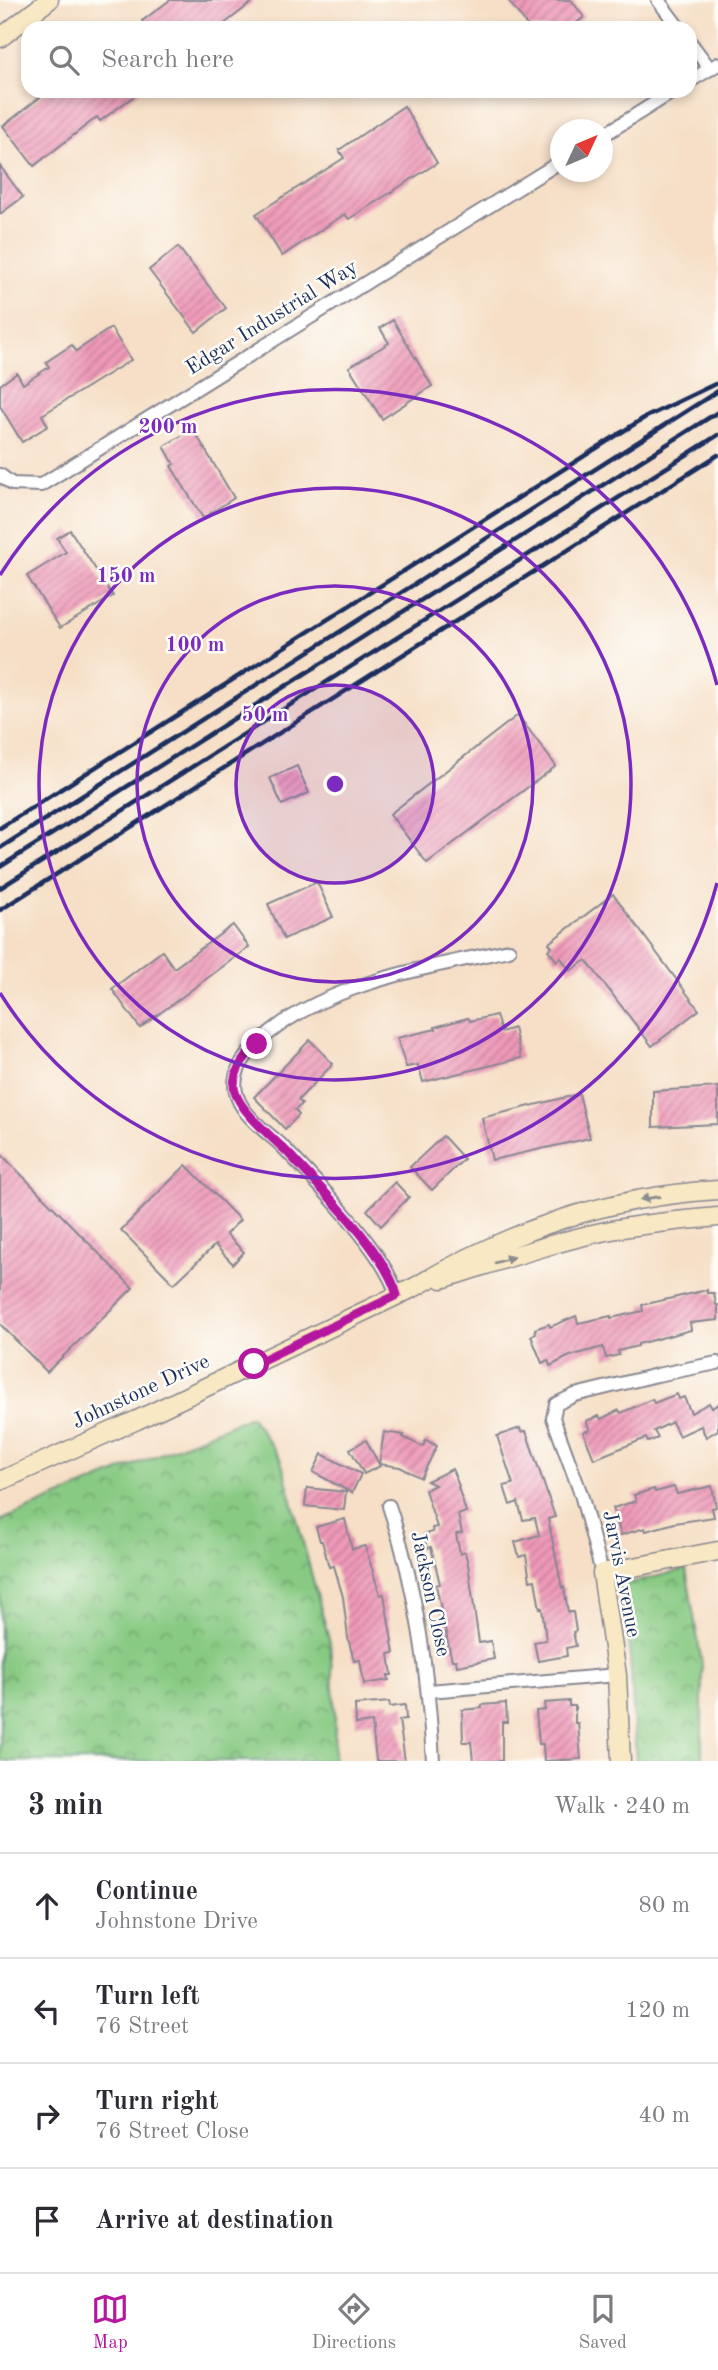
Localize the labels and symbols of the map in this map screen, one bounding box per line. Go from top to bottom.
north arrow [550,119,613,182]
street label: Edgar Industrial Way [182,257,362,379]
text: 200 m [138,417,198,438]
text: 150 m [96,566,156,587]
text: 100 m [165,635,225,656]
text: 50 m [241,705,289,726]
centre of rings [323,772,347,796]
route end [241,1028,272,1059]
one-way arrow [639,1193,661,1204]
one-way arrow [493,1254,514,1264]
route start [238,1348,269,1379]
street label: Johnstone Drive [69,1351,213,1433]
street label: Jarvis Avenue [598,1509,644,1639]
street label: Jackson Close [406,1529,454,1659]

